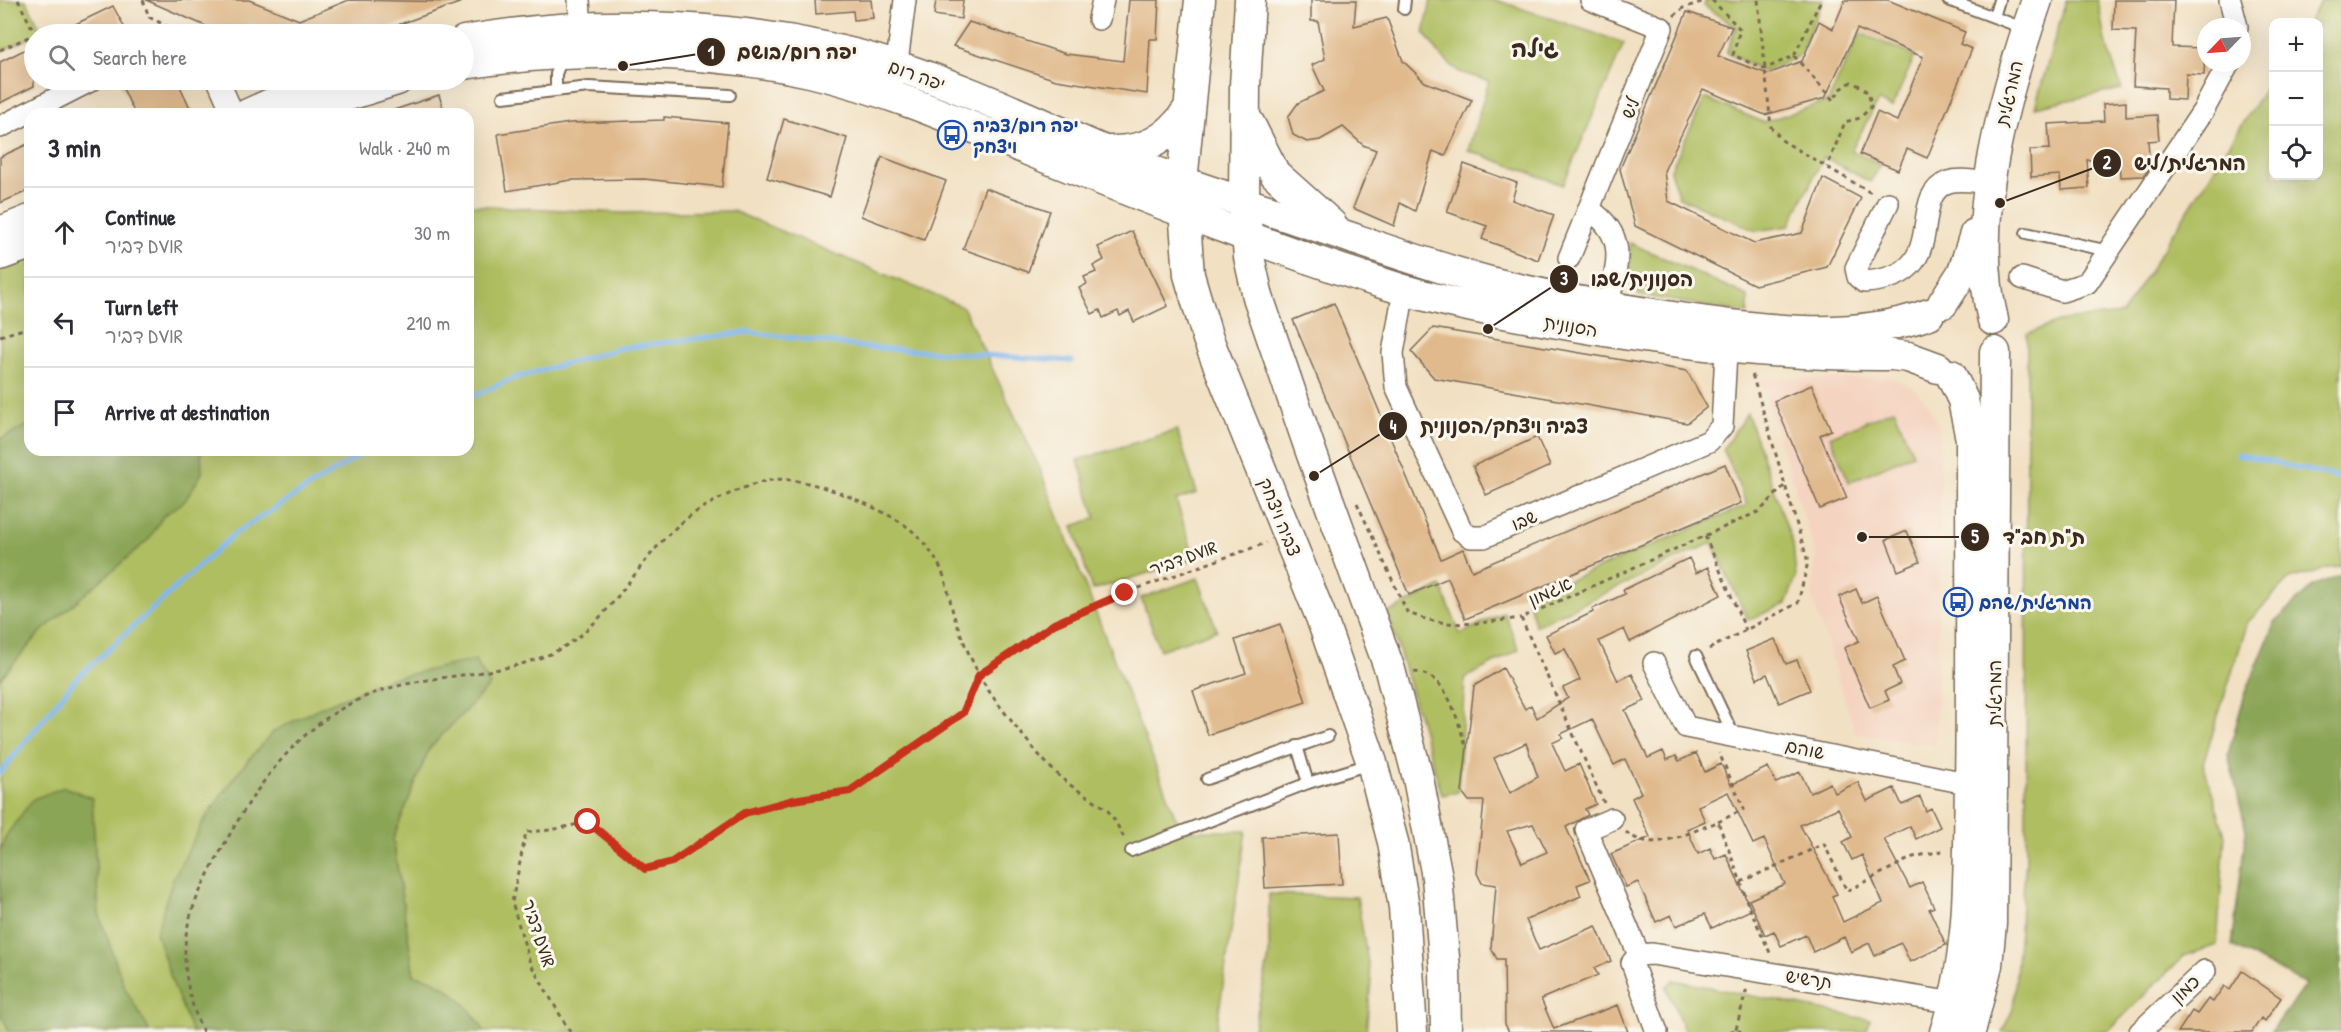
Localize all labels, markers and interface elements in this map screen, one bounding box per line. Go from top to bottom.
north arrow [2197,18,2251,72]
map controls [2269,18,2323,180]
button: + [2269,18,2323,72]
search box [24,24,474,90]
district label: גילה [1511,32,1559,64]
callout: יפה רום/בושם [696,33,869,71]
text: יפה רום/בושם [737,38,857,65]
text: 1 [708,40,715,65]
icon: search [45,41,78,74]
text: Search here [93,42,187,72]
street label: יפה רום [885,53,949,97]
street label: המרגלית [1989,58,2029,129]
button: − [2269,72,2323,126]
street label: ליש [1615,93,1646,122]
place label: יפה רום/צביה ויצחק [973,113,1079,159]
bus stop icon: יפה רום/צביה ויצחק [936,119,968,151]
button: locate [2269,126,2323,180]
text: 3 min [48,130,101,165]
text: Walk · 240 m [359,134,450,161]
callout: המרגלית/ליש [2092,144,2258,182]
text: המרגלית/ליש [2134,149,2246,176]
text: 2 [2103,150,2112,175]
text: Continue [105,202,176,232]
icon: ahead [48,216,81,249]
text: 30 m [414,219,450,246]
text: דביר DVIR [105,232,183,259]
callout: הסנונית/שבו [1549,260,1705,298]
text: הסנונית/שבו [1591,265,1693,292]
text: 3 [1560,266,1568,291]
text: Turn left [105,292,178,322]
icon: left [48,306,81,339]
text: 210 m [406,309,450,336]
street label: הסנונית [1542,309,1600,343]
text: דביר DVIR [105,322,183,349]
icon: arrive [48,396,81,429]
text: Arrive at destination [105,397,270,427]
callout: צביה ויצחק/הסנונית [1378,407,1600,445]
text: צביה ויצחק/הסנונית [1420,412,1588,439]
text: 4 [1390,414,1397,439]
street label: צביה ויצחק [1253,474,1307,560]
street label: שבו [1507,503,1541,537]
callout: ת"ת חב"ד [1960,518,2097,556]
text: ת"ת חב"ד [2003,523,2085,550]
text: 5 [1971,524,1979,549]
street label: דביר DVIR [1146,534,1220,582]
street label: אגמון [1524,570,1576,612]
route end [1111,579,1137,605]
bus stop icon: המרגלית/שהם [1942,586,1974,618]
place label: המרגלית/שהם [1979,590,2092,615]
street label: המרגלית [1982,660,2007,727]
street label: שוהם [1783,733,1827,765]
route start [574,808,600,834]
street label: דביר DVIR [516,896,562,970]
street label: תרשיש [1784,963,1834,995]
street label: כמון [2165,969,2205,1009]

